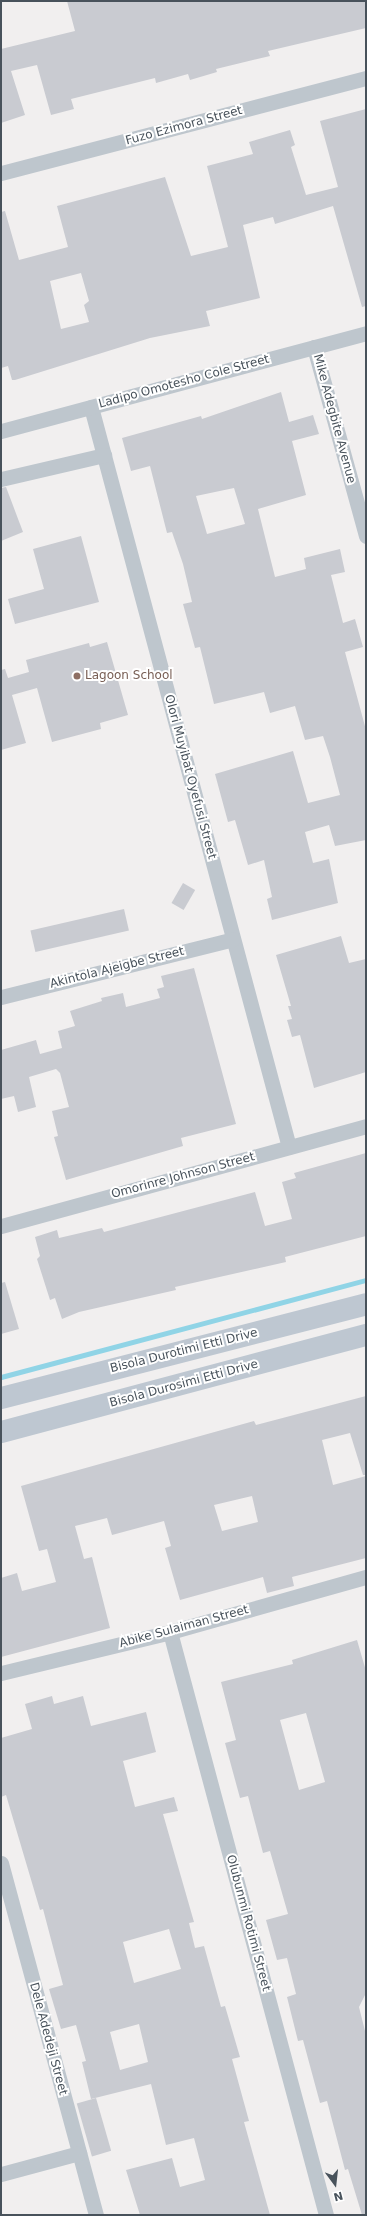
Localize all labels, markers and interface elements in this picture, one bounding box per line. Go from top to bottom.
street label: Fuzo Ezimora Street [124,104,244,148]
street label: Ladipo Omotesho Cole Street [97,352,271,412]
street label: Mike Adegbite Avenue [310,353,358,485]
place label: Lagoon School [85,669,173,683]
marker: Lagoon School [72,671,82,681]
street label: Olori Muyibat Oyefusi Street [161,693,219,861]
street label: Akintola Ajeigbe Street [48,944,186,992]
street label: Omorinre Johnson Street [110,1150,256,1202]
street label: Bisola Durotimi Etti Drive [109,1326,259,1376]
street label: Bisola Durosimi Etti Drive [108,1357,260,1411]
street label: Abike Sulaiman Street [118,1603,250,1651]
street label: Olubunmi Rotimi Street [223,1853,273,1993]
street label: Dele Adedeji Street [26,1981,70,2097]
north arrow [315,2164,355,2204]
text: N [332,2189,344,2204]

